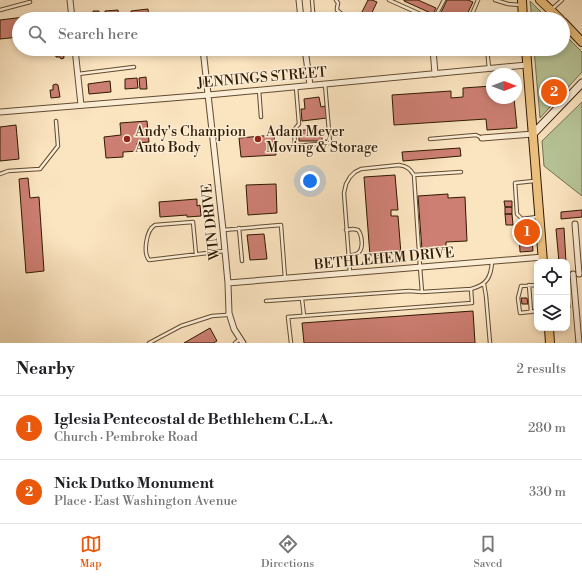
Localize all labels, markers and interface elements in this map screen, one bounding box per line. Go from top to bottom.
search box [12,12,570,56]
icon: search [26,23,48,45]
text: Search here [58,25,138,44]
street label: JENNINGS STREET [195,63,328,93]
north arrow [486,68,522,104]
pin: 2 [541,77,567,107]
place label: Andy's Champion Auto Body [134,123,247,157]
place label: Adam Meyer Moving & Storage [265,123,378,157]
marker: Andy's Champion Auto Body [122,134,132,144]
marker: Adam Meyer Moving & Storage [253,134,263,144]
your location [300,171,320,191]
street label: WIN DRIVE [198,183,224,262]
pin: 1 [514,217,540,247]
street label: BETHLEHEM DRIVE [312,244,455,274]
map controls [534,259,570,331]
button: locate [534,259,570,295]
button: layers [534,295,570,331]
text: Nearby [16,358,75,380]
text: 2 results [517,361,566,377]
text: Iglesia Pentecostal de Bethlehem C.L.A. [54,410,333,429]
text: 1 [26,420,32,436]
text: 280 m [528,420,566,436]
text: Church · Pembroke Road [54,429,198,445]
text: Nick Dutko Monument [54,474,214,493]
text: 2 [25,484,33,500]
text: 330 m [529,484,566,500]
text: Place · East Washington Avenue [54,493,237,509]
tab: Map [80,533,102,571]
tab: Directions [261,533,314,571]
tab: Saved [473,533,502,571]

